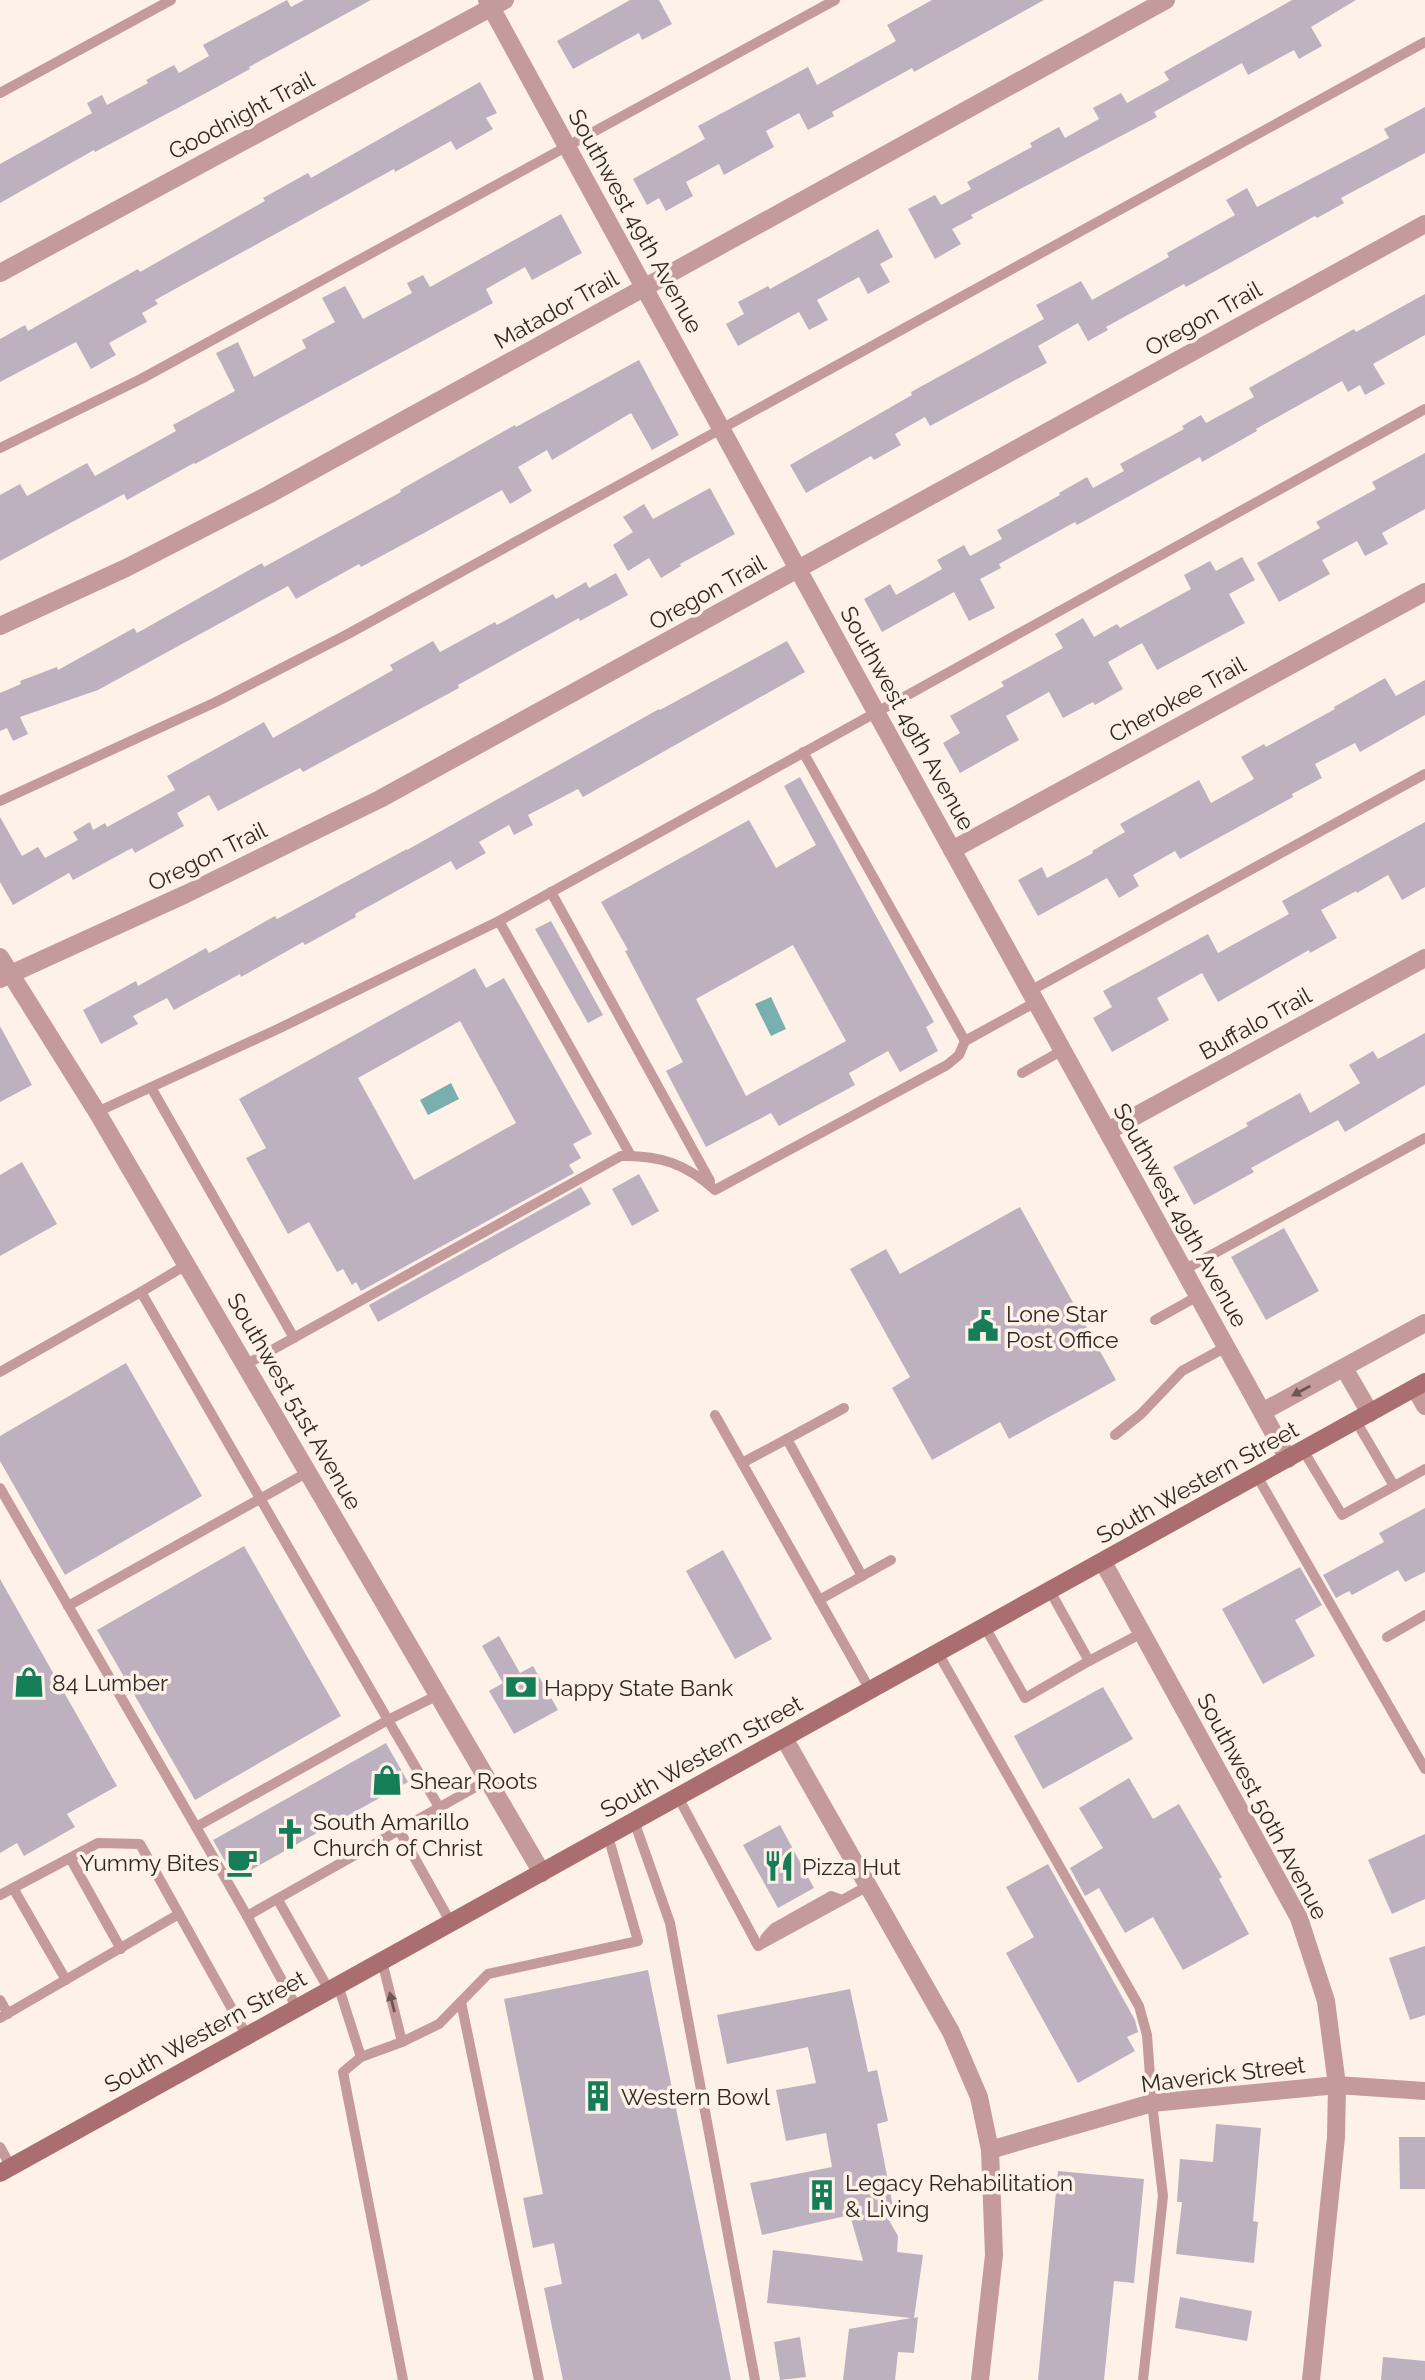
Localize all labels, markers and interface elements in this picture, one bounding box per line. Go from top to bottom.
street label: Goodnight Trail [164,65,319,165]
street label: Southwest 49th Avenue [563,104,709,338]
street label: Matador Trail [489,264,623,354]
street label: Oregon Trail [1140,275,1266,361]
street label: Oregon Trail [644,549,770,635]
street label: Southwest 49th Avenue [835,601,981,835]
street label: Cherokee Trail [1104,650,1251,748]
street label: Oregon Trail [143,815,271,896]
street label: Buffalo Trail [1194,981,1316,1065]
street label: Southwest 49th Avenue [1108,1098,1254,1332]
street label: Southwest 51st Avenue [222,1288,368,1514]
place label: Lone Star Post Office [1006,1300,1119,1353]
public building icon: Lone Star Post Office [966,1309,1000,1343]
one-way arrow [1291,1385,1311,1397]
street label: South Western Street [1091,1415,1303,1549]
shop icon: 84 Lumber [12,1665,46,1699]
place label: 84 Lumber [52,1669,168,1696]
bank icon: Happy State Bank [504,1670,538,1704]
place label: Happy State Bank [544,1674,733,1701]
street label: Southwest 50th Avenue [1192,1688,1334,1924]
street label: South Western Street [595,1689,807,1823]
shop icon: Shear Roots [370,1763,404,1797]
place label: Shear Roots [410,1767,537,1794]
place label: South Amarillo Church of Christ [313,1808,483,1861]
church icon: South Amarillo Church of Christ [273,1817,307,1851]
cafe icon: Yummy Bites [225,1845,259,1879]
place label: Yummy Bites [80,1849,219,1876]
restaurant icon: Pizza Hut [762,1849,796,1883]
place label: Pizza Hut [802,1853,901,1880]
street label: South Western Street [99,1964,311,2098]
one-way arrow [386,1990,397,2012]
street label: Maverick Street [1139,2051,1307,2097]
building icon: Western Bowl [581,2079,615,2113]
place label: Western Bowl [621,2083,771,2110]
place label: Legacy Rehabilitation & Living [845,2169,1073,2222]
building icon: Legacy Rehabilitation & Living [805,2178,839,2212]

